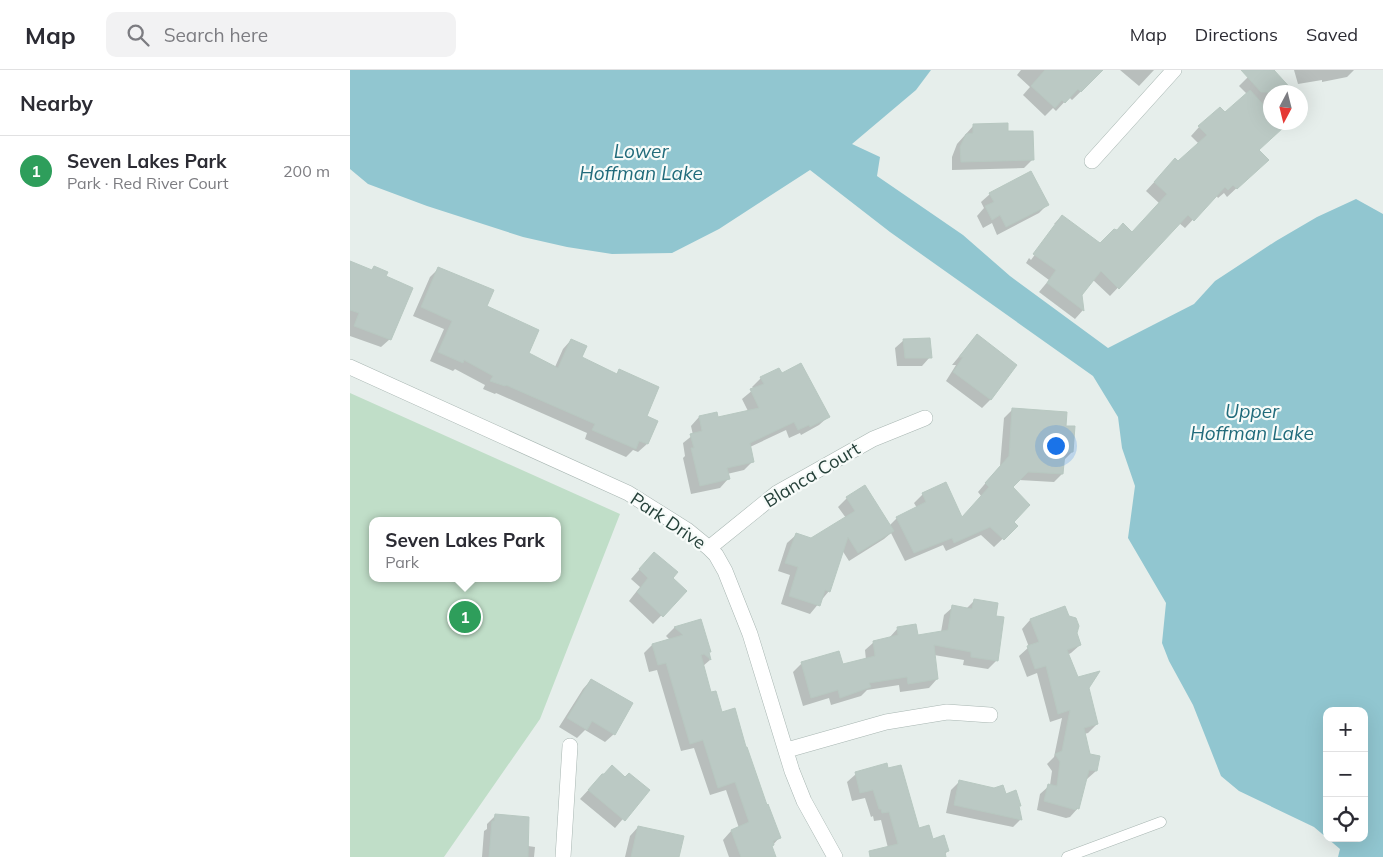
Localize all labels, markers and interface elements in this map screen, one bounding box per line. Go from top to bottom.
search box [106,12,456,57]
text: Map [25,20,76,50]
icon: search [124,21,152,49]
text: Search here [164,23,268,47]
text: Map [1130,23,1167,46]
text: Directions [1195,23,1278,46]
text: Saved [1306,23,1358,46]
north arrow [1263,85,1308,130]
text: Nearby [20,90,93,116]
water label: Lower Hoffman Lake [579,139,703,185]
text: Seven Lakes Park [67,149,227,173]
text: 1 [31,161,41,181]
text: 200 m [283,161,330,181]
text: Park · Red River Court [67,173,229,193]
water label: Upper Hoffman Lake [1190,399,1314,445]
your location [1043,433,1069,459]
street label: Blanca Court [760,437,864,512]
street label: Park Drive [626,487,710,554]
popup [369,517,561,582]
text: Seven Lakes Park [385,528,545,552]
text: Park [385,552,419,572]
pin: 1 [449,598,481,636]
map controls [1323,707,1368,842]
button: + [1323,707,1368,752]
button: − [1323,752,1368,797]
button: locate [1323,797,1368,842]

